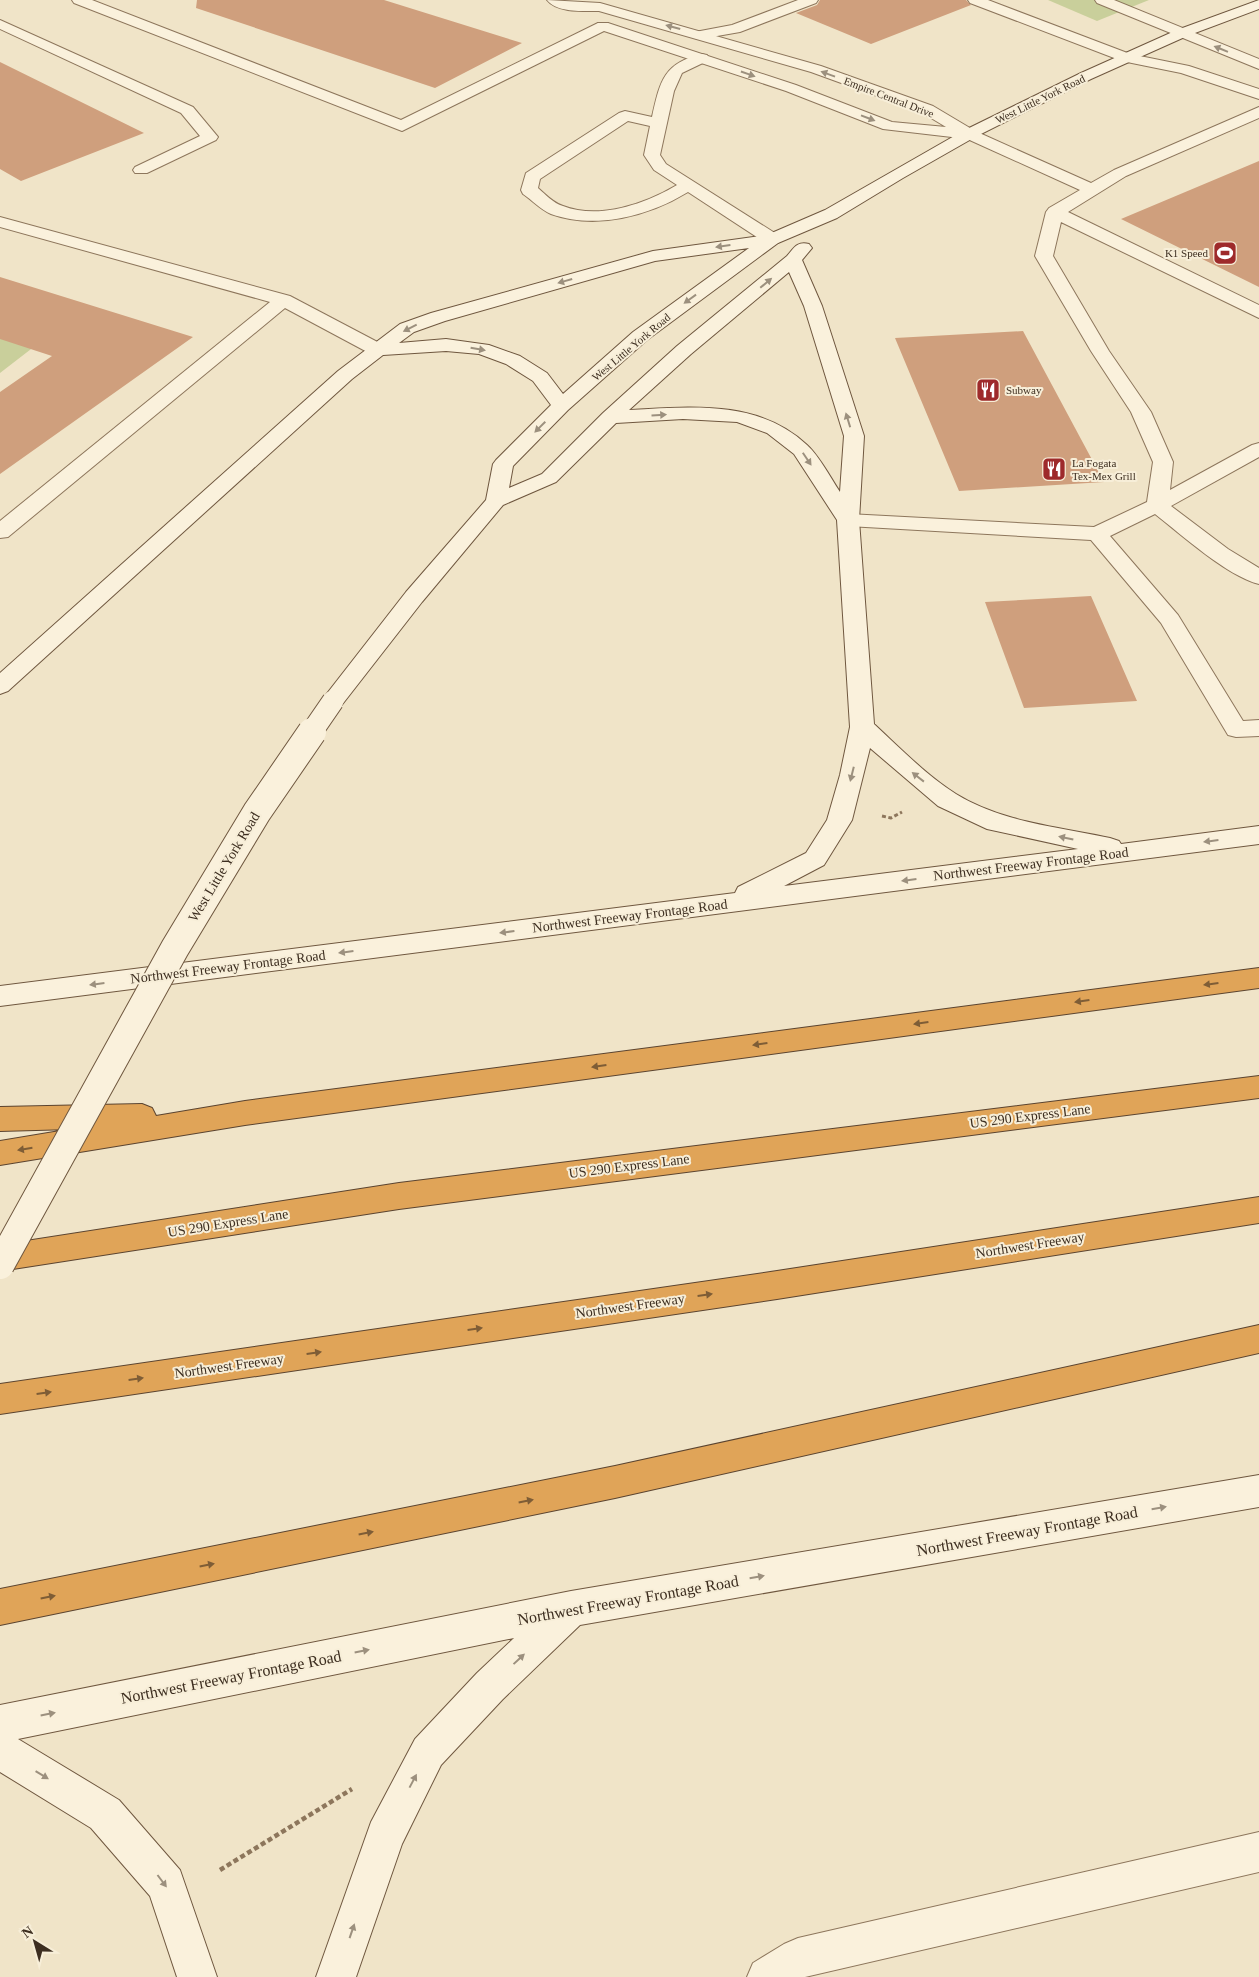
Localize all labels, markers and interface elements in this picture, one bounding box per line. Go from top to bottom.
one-way arrow [665,23,680,31]
one-way arrow [1213,44,1228,52]
one-way arrow [741,70,756,78]
one-way arrow [820,70,835,78]
street label: West Little York Road [993,72,1087,126]
street label: Empire Central Drive [842,74,936,120]
one-way arrow [861,114,876,122]
sports icon: K1 Speed [1212,240,1238,266]
one-way arrow [715,242,731,250]
place label: K1 Speed [1165,247,1208,259]
one-way arrow [557,277,572,285]
one-way arrow [759,277,772,288]
one-way arrow [683,294,697,304]
street label: West Little York Road [590,311,673,383]
one-way arrow [402,324,417,332]
one-way arrow [471,345,486,353]
restaurant icon: Subway [975,377,1001,403]
place label: Subway [1006,384,1042,396]
one-way arrow [651,410,667,418]
one-way arrow [844,412,852,427]
one-way arrow [534,421,546,433]
one-way arrow [802,452,812,466]
restaurant icon: La Fogata Tex-Mex Grill [1041,456,1067,482]
place label: La Fogata Tex-Mex Grill [1072,457,1136,482]
one-way arrow [848,767,856,782]
one-way arrow [912,772,925,783]
street label: West Little York Road [185,810,263,924]
one-way arrow [1059,834,1074,842]
one-way arrow [1202,837,1218,845]
street label: Northwest Freeway Frontage Road [933,845,1129,883]
one-way arrow [901,876,917,884]
street label: Northwest Freeway Frontage Road [532,897,728,935]
one-way arrow [498,928,514,936]
street label: Northwest Freeway Frontage Road [130,948,326,986]
one-way arrow [337,948,353,956]
one-way arrow [89,980,105,988]
one-way arrow [1202,980,1218,988]
one-way arrow [1073,997,1089,1005]
one-way arrow [912,1019,928,1027]
one-way arrow [751,1040,767,1048]
one-way arrow [590,1062,606,1070]
street label: US 290 Express Lane [969,1101,1091,1131]
one-way arrow [16,1146,32,1154]
street label: US 290 Express Lane [568,1151,690,1181]
street label: US 290 Express Lane [167,1206,289,1240]
street label: Northwest Freeway [974,1229,1086,1261]
street label: Northwest Freeway [574,1291,686,1321]
one-way arrow [697,1291,713,1299]
one-way arrow [467,1325,483,1333]
one-way arrow [306,1349,322,1357]
street label: Northwest Freeway [173,1351,285,1381]
one-way arrow [128,1375,144,1383]
one-way arrow [36,1389,52,1397]
one-way arrow [518,1496,534,1504]
street label: Northwest Freeway Frontage Road [915,1503,1139,1560]
one-way arrow [1151,1503,1167,1511]
one-way arrow [359,1529,374,1537]
one-way arrow [199,1561,215,1569]
street label: Northwest Freeway Frontage Road [516,1572,740,1629]
one-way arrow [750,1572,766,1580]
one-way arrow [40,1593,56,1601]
street label: Northwest Freeway Frontage Road [119,1647,343,1708]
one-way arrow [354,1647,369,1655]
one-way arrow [512,1653,524,1665]
one-way arrow [40,1710,55,1718]
one-way arrow [35,1770,48,1780]
one-way arrow [409,1774,417,1788]
one-way arrow [157,1874,167,1888]
north arrow [10,1917,60,1967]
text: N [19,1923,36,1941]
one-way arrow [348,1923,356,1938]

